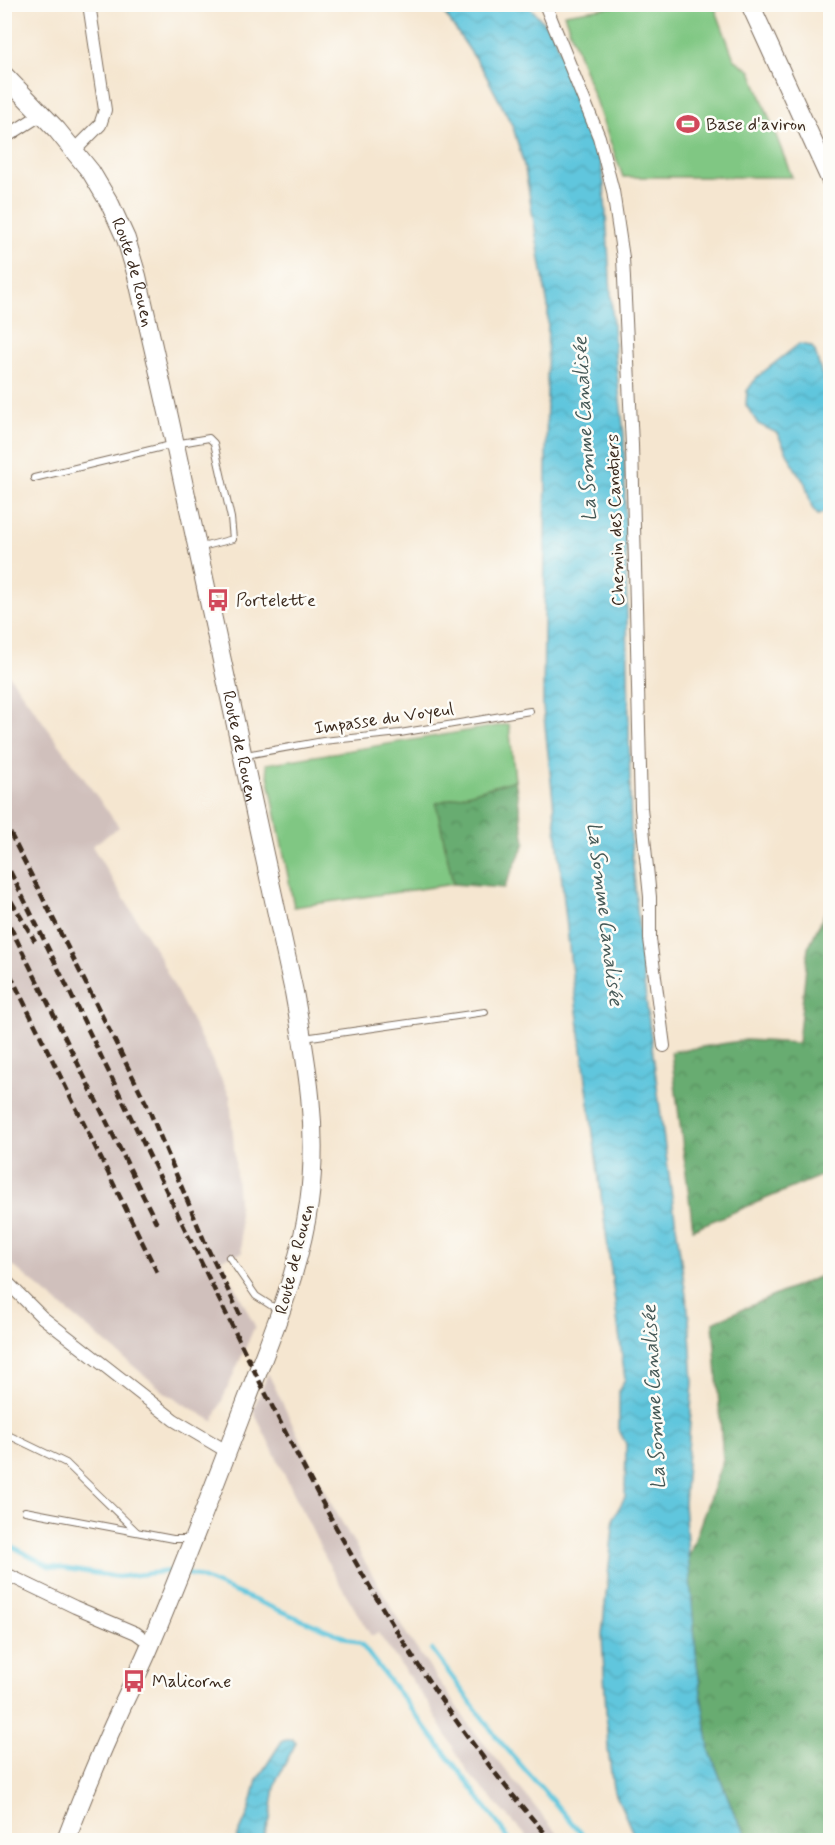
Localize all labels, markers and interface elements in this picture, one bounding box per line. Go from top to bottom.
sports icon: Base d'aviron [675,111,701,137]
place label: Base d'aviron [706,113,806,137]
street label: Route de Rouen [105,214,159,329]
water label: La Somme Canalisée [567,335,604,522]
street label: Chemin des Canotiers [601,433,631,607]
bus stop icon: Portelette [205,587,231,613]
place label: Portelette [236,589,316,613]
street label: Route de Rouen [216,689,263,804]
street label: Impasse du Voyeul [313,697,455,741]
water label: La Somme Canalisée [580,821,629,1009]
street label: Route de Rouen [270,1202,320,1317]
water label: La Somme Canalisée [636,1303,673,1490]
bus stop icon: Malicorne [121,1668,147,1694]
place label: Malicorne [152,1670,231,1694]

